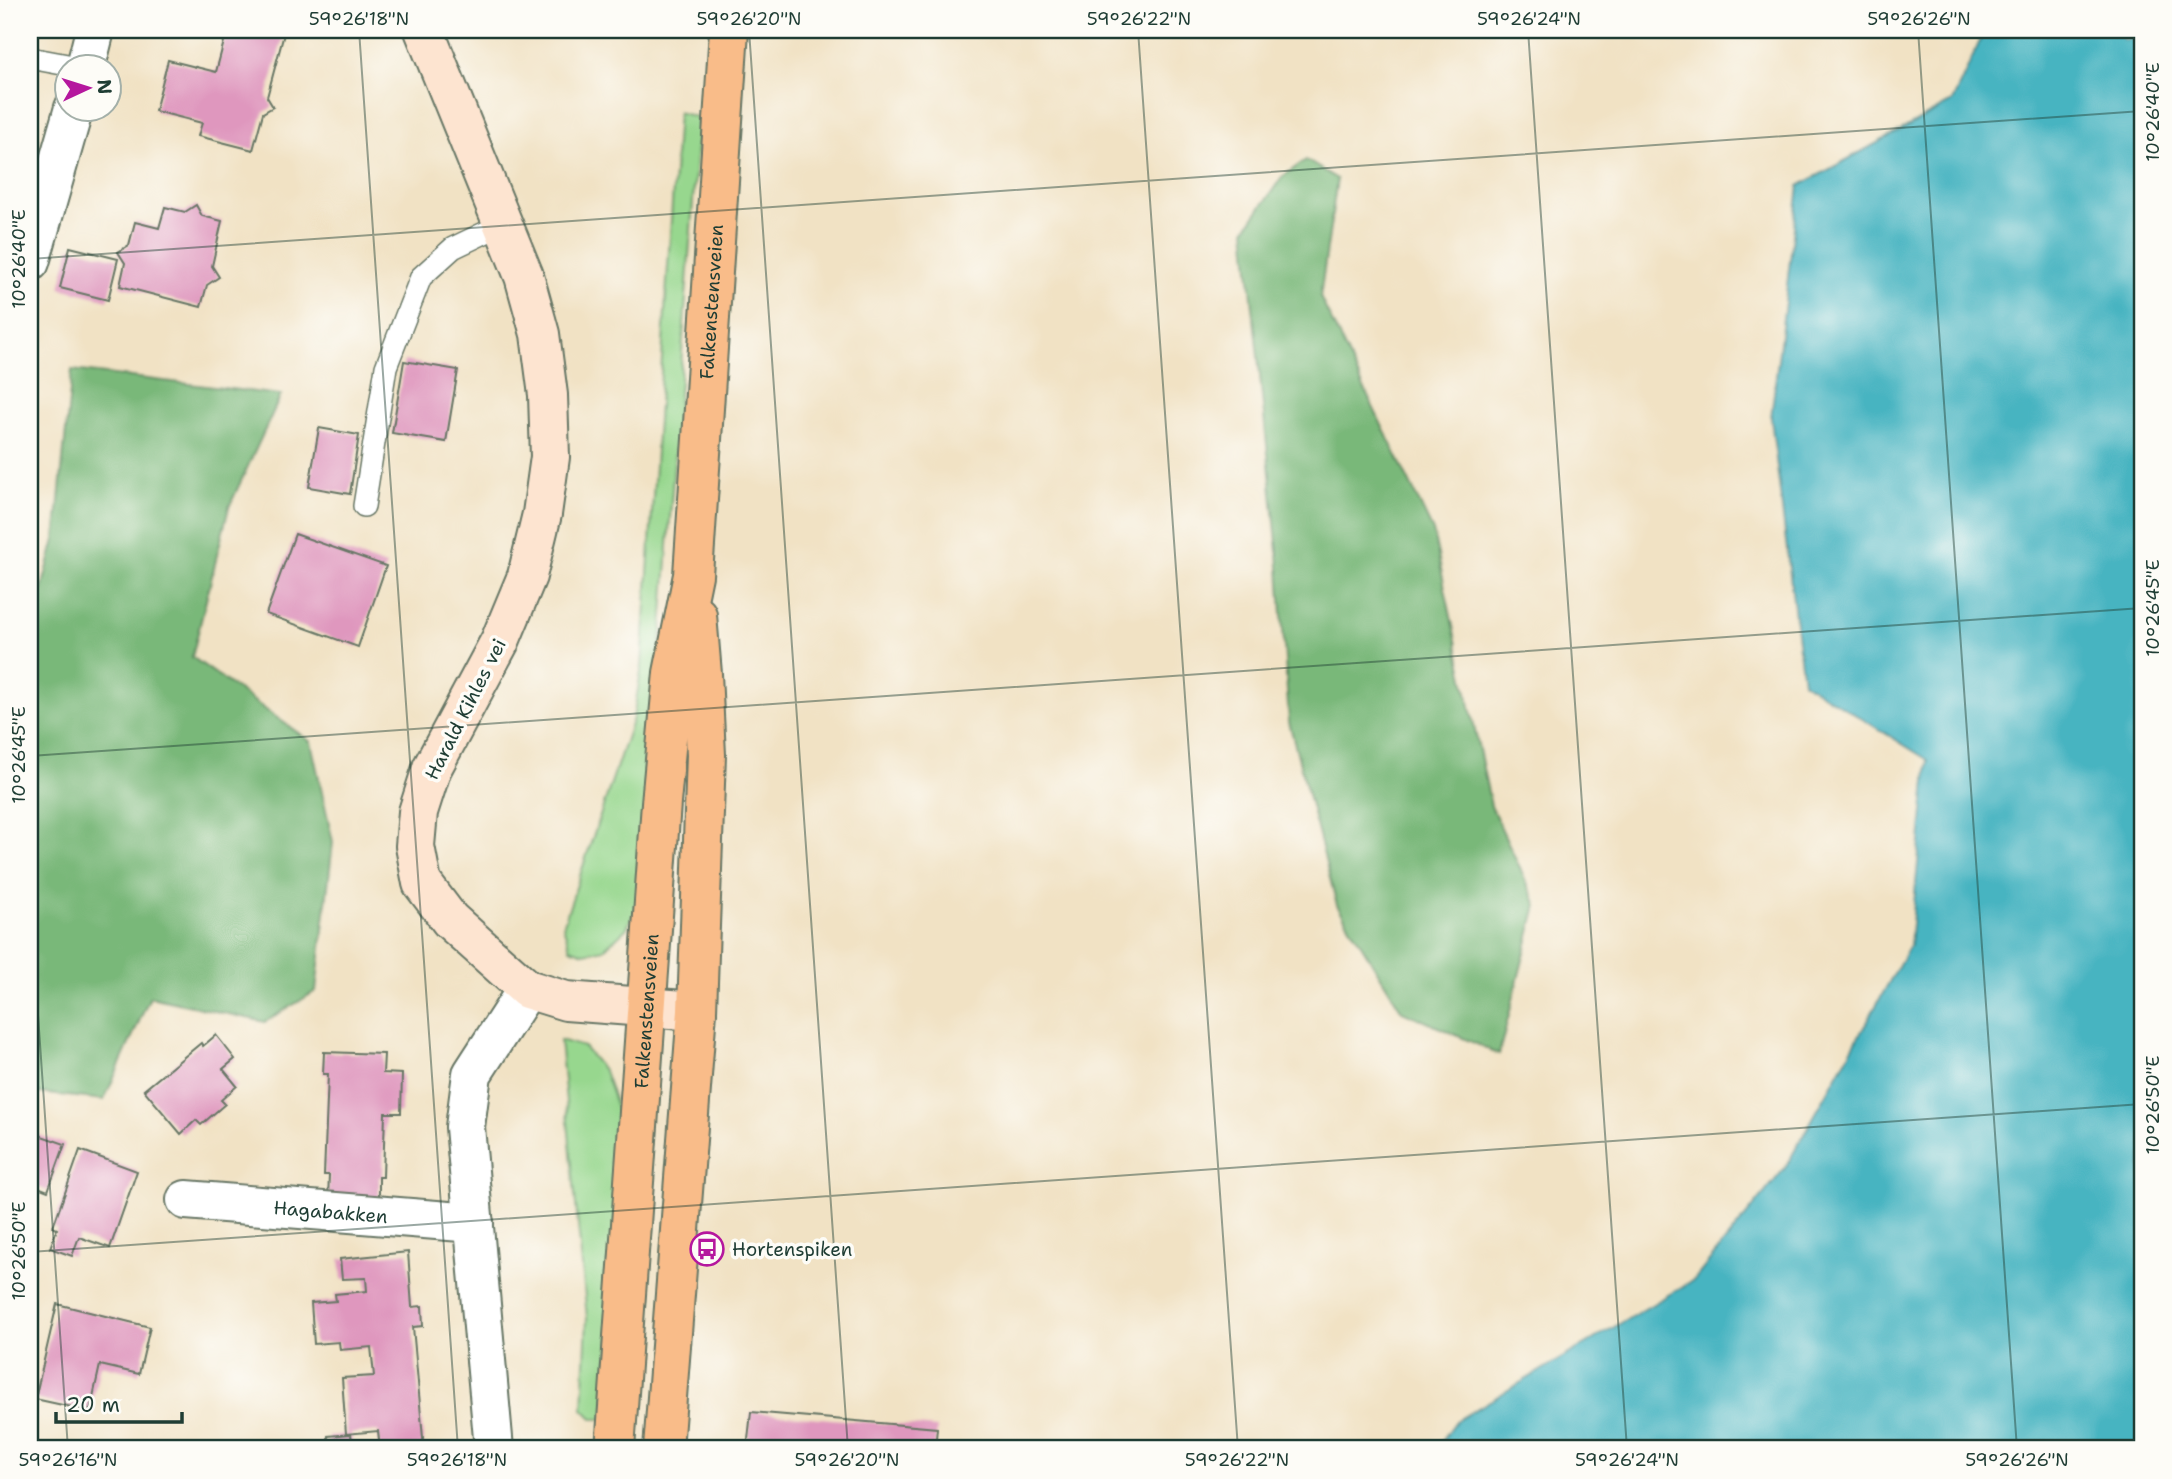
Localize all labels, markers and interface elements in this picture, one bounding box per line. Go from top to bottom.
text: 59°26'18"N [309,7,409,31]
text: 59°26'20"N [696,7,802,31]
text: 59°26'22"N [1087,7,1191,31]
text: 59°26'24"N [1477,7,1581,31]
text: 59°26'26"N [1867,7,1971,31]
north arrow [52,52,122,122]
text: 10°26'40"E [2141,62,2165,162]
text: N [91,78,117,95]
text: 10°26'40"E [7,209,31,309]
street label: Falkenstensveien [694,224,729,380]
text: 10°26'45"E [2141,559,2165,657]
street label: Harald Kihles vei [419,634,512,784]
text: 10°26'45"E [7,706,31,804]
street label: Falkenstensveien [629,933,665,1089]
text: 10°26'50"E [2141,1056,2165,1154]
street label: Hagabakken [272,1195,389,1229]
text: 10°26'50"E [7,1202,31,1300]
bus stop icon: Hortenspiken [688,1230,726,1268]
place label: Hortenspiken [732,1237,852,1262]
scale bar [56,1381,182,1425]
text: 20 m [66,1391,120,1419]
text: 59°26'16"N [18,1448,118,1472]
text: 59°26'18"N [407,1448,507,1472]
text: 59°26'20"N [794,1448,900,1472]
text: 59°26'22"N [1185,1448,1289,1472]
text: 59°26'24"N [1575,1448,1679,1472]
text: 59°26'26"N [1965,1448,2069,1472]

